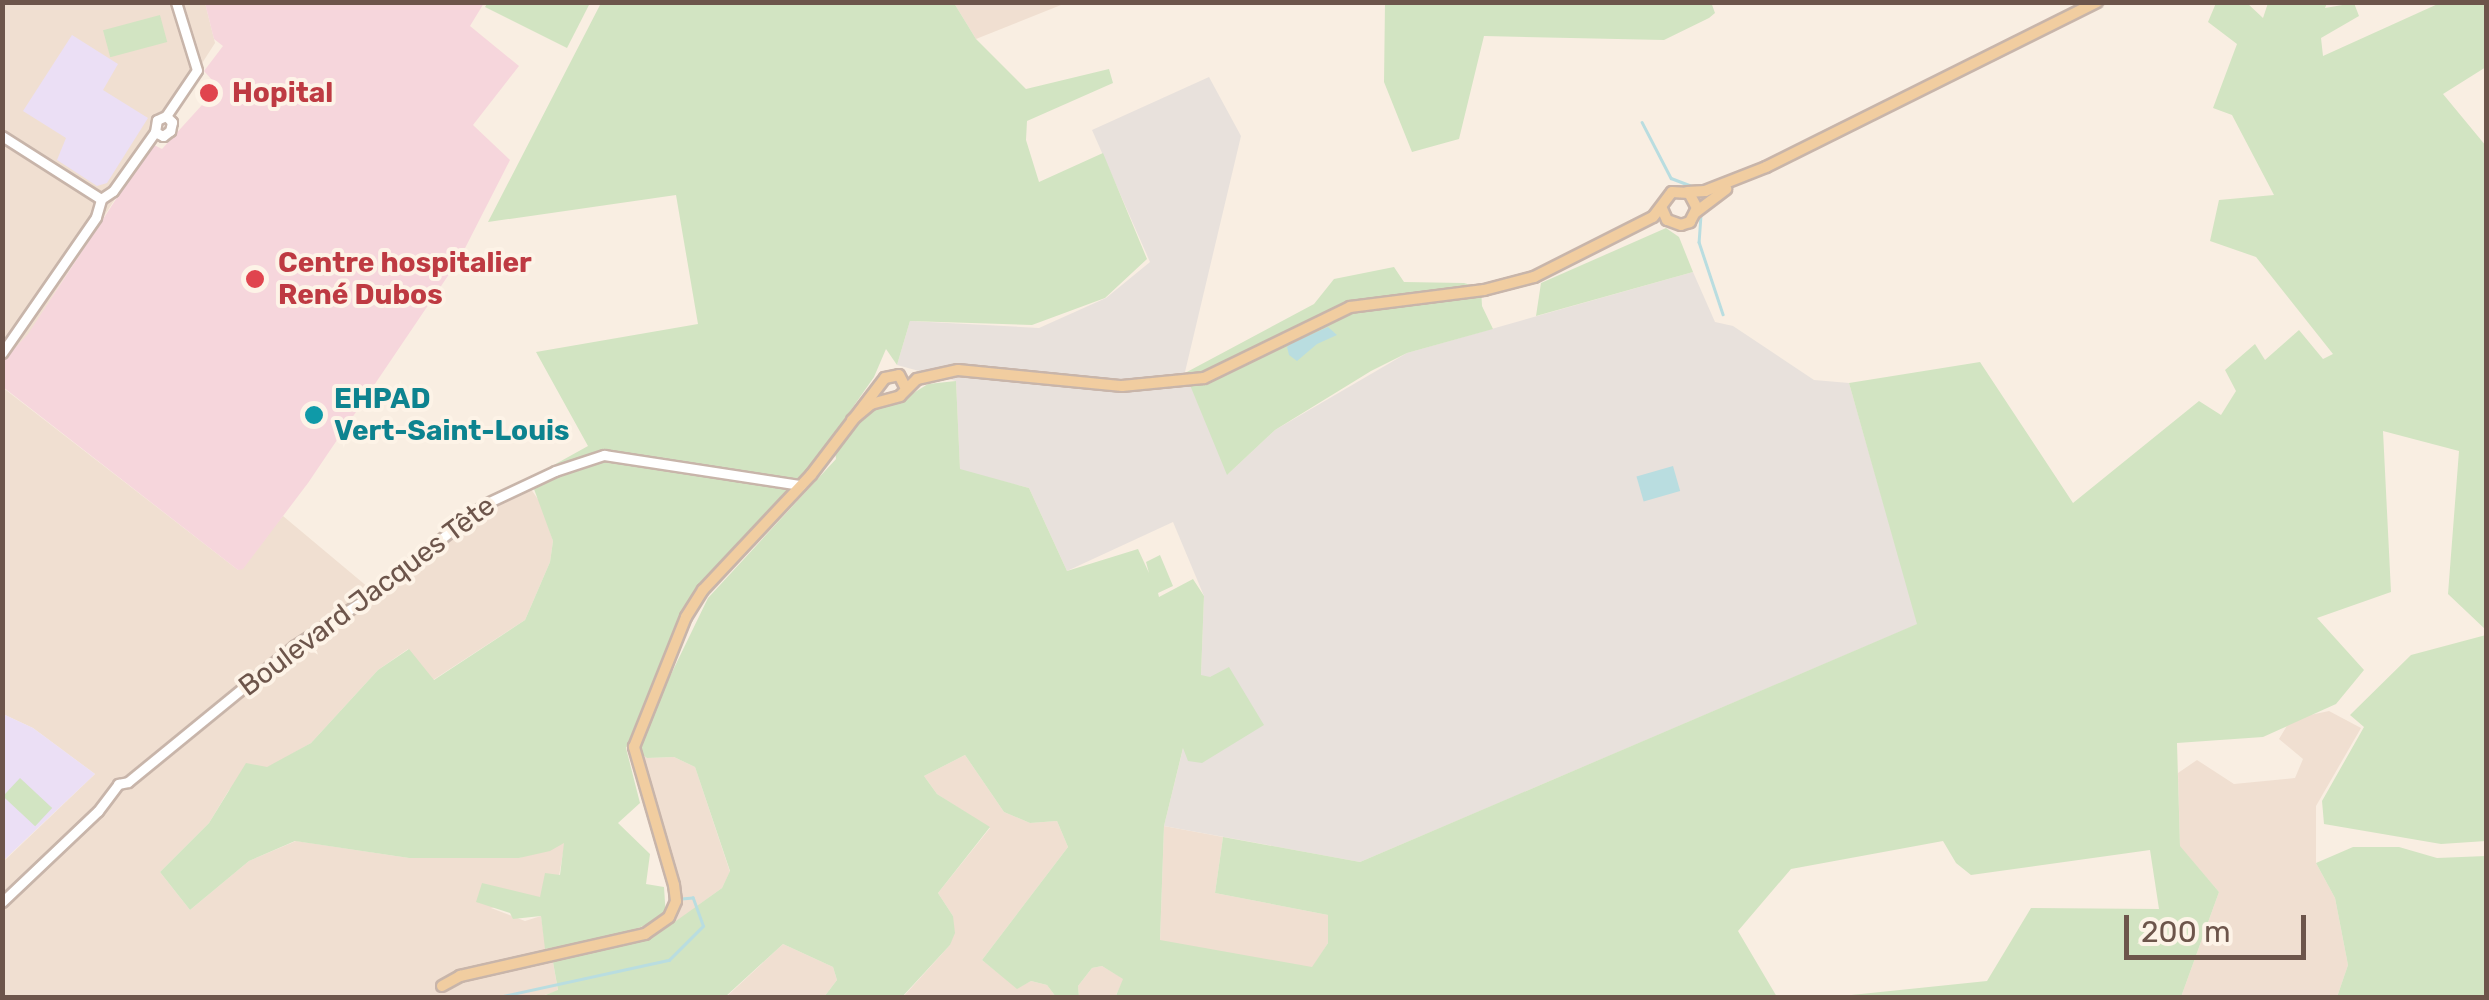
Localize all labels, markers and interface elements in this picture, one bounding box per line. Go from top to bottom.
place label: Hopital [232,76,333,110]
marker: Hopital [196,80,222,106]
place label: Centre hospitalier René Dubos [278,246,532,312]
marker: Centre hospitalier René Dubos [242,266,268,292]
place label: EHPAD Vert-Saint-Louis [334,382,570,448]
marker: EHPAD Vert-Saint-Louis [303,404,325,426]
street label: Boulevard Jacques Tête [232,489,502,703]
scale bar [2129,895,2312,957]
text: 200 m [2141,914,2231,950]

